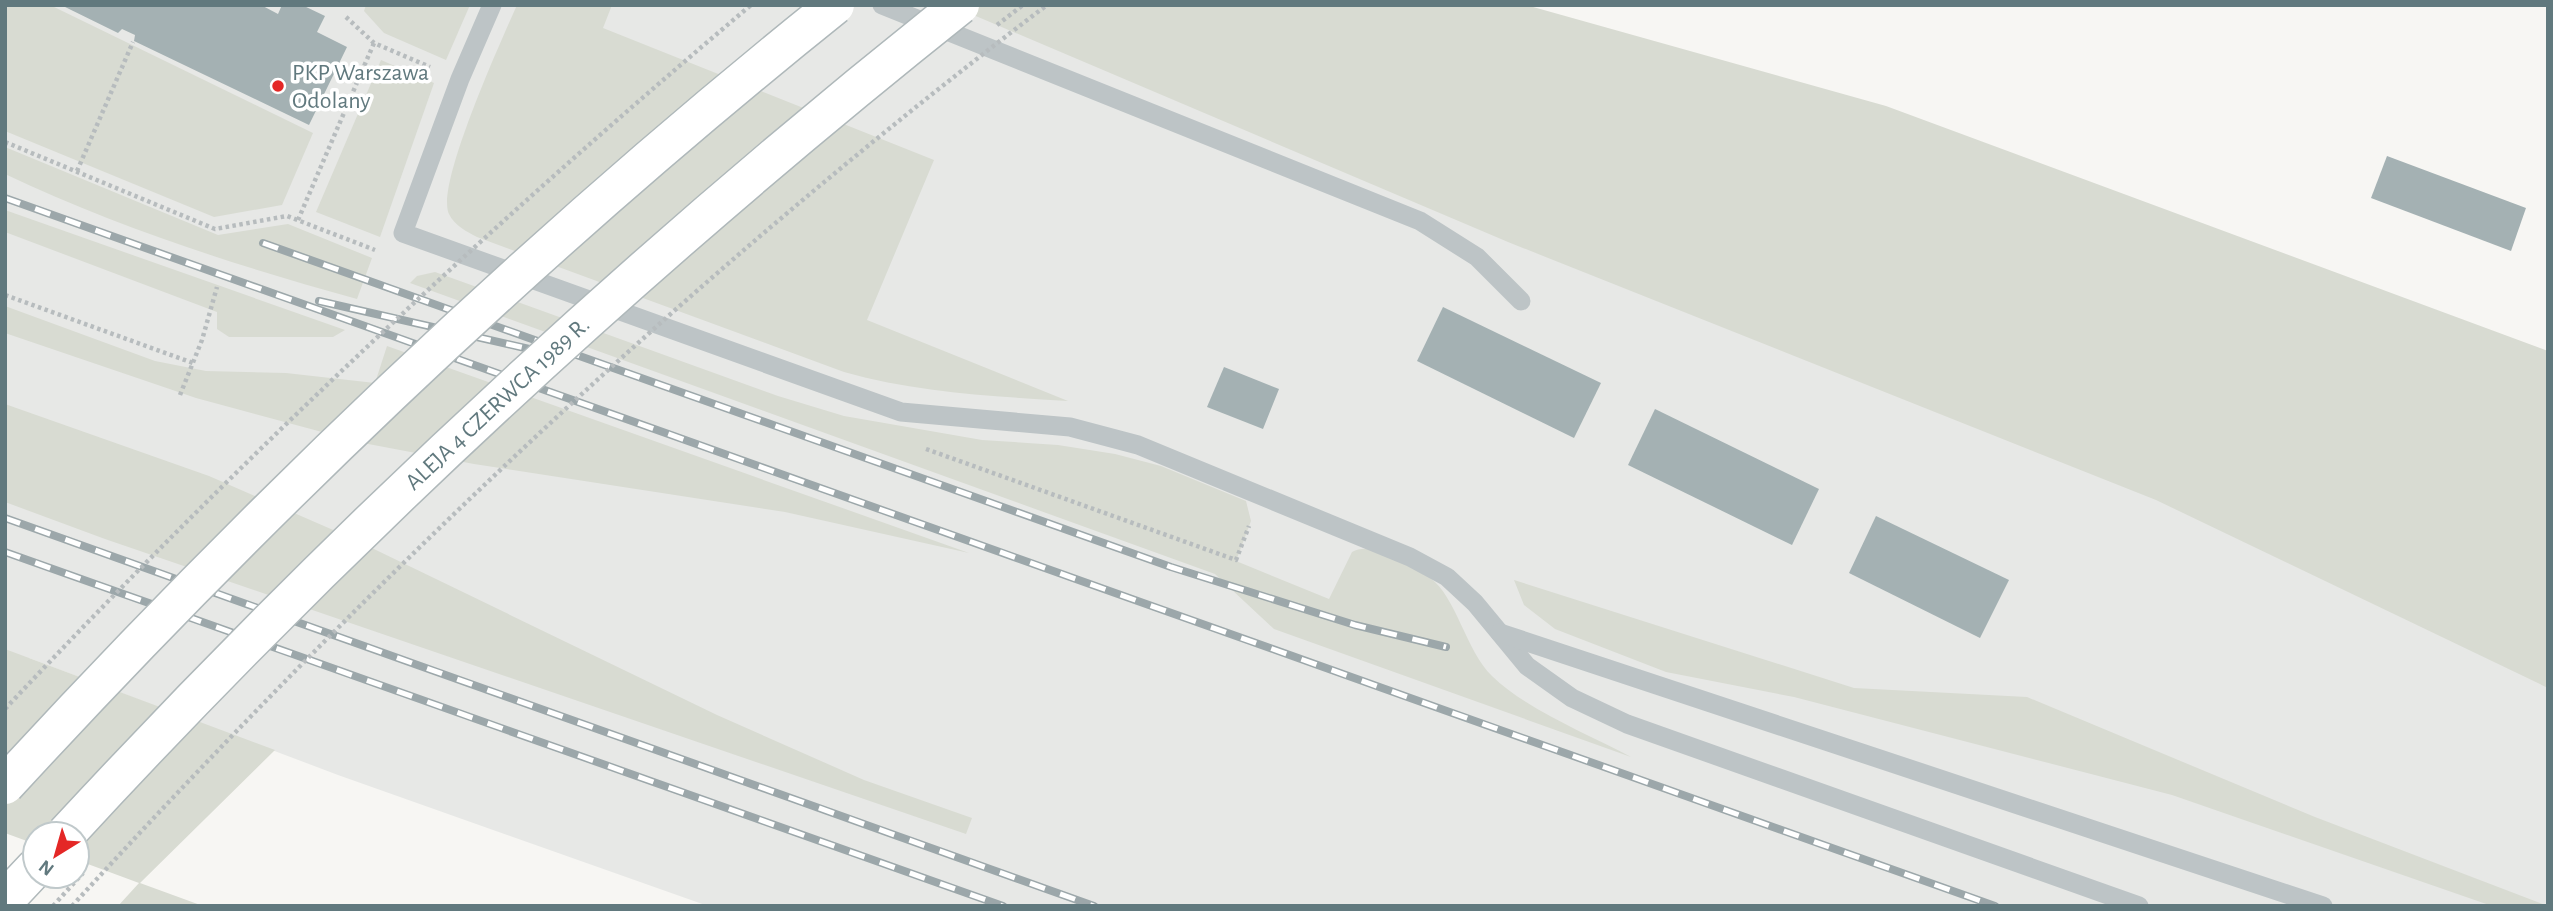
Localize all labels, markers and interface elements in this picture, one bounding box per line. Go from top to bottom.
place label: PKP Warszawa Odolany [292,61,429,113]
marker: PKP Warszawa Odolany [270,78,286,94]
street label: ALEJA 4 CZERWCA 1989 R. [401,312,594,495]
north arrow [21,820,91,890]
text: N [36,856,58,879]

